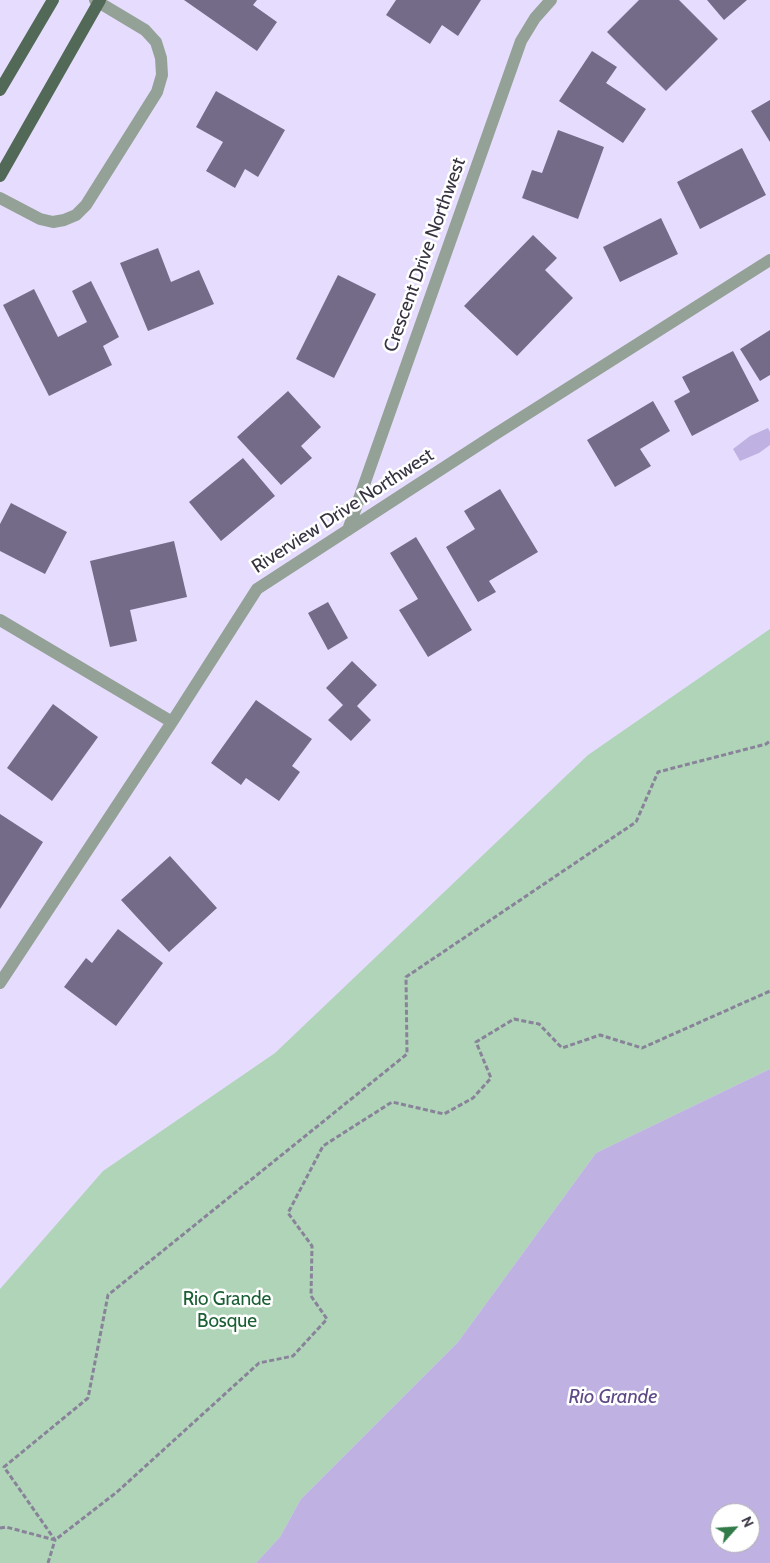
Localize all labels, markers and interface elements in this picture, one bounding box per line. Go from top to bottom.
street label: Crescent Drive Northwest [379,155,471,355]
street label: Riverview Drive Northwest [248,444,438,578]
park label: Rio Grande Bosque [183,1288,271,1332]
water label: Rio Grande [569,1385,657,1409]
north arrow [710,1503,760,1553]
text: N [737,1513,758,1530]

